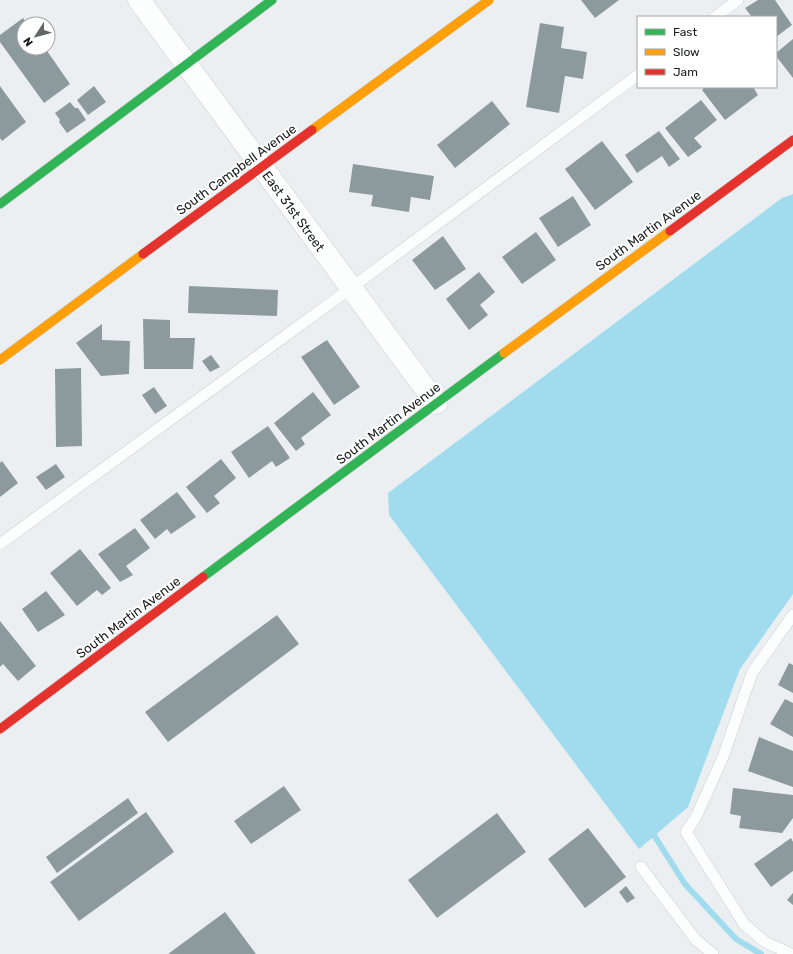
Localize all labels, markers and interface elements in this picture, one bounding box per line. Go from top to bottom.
north arrow [16,16,56,56]
legend [637,16,777,88]
text: Fast [673,25,697,39]
text: N [21,34,36,49]
text: Slow [673,45,700,59]
text: Jam [673,65,698,79]
street label: South Campbell Avenue [173,121,299,218]
street label: East 31st Street [259,168,328,254]
street label: South Martin Avenue [593,187,704,274]
street label: South Martin Avenue [333,379,443,467]
street label: South Martin Avenue [73,573,183,661]

